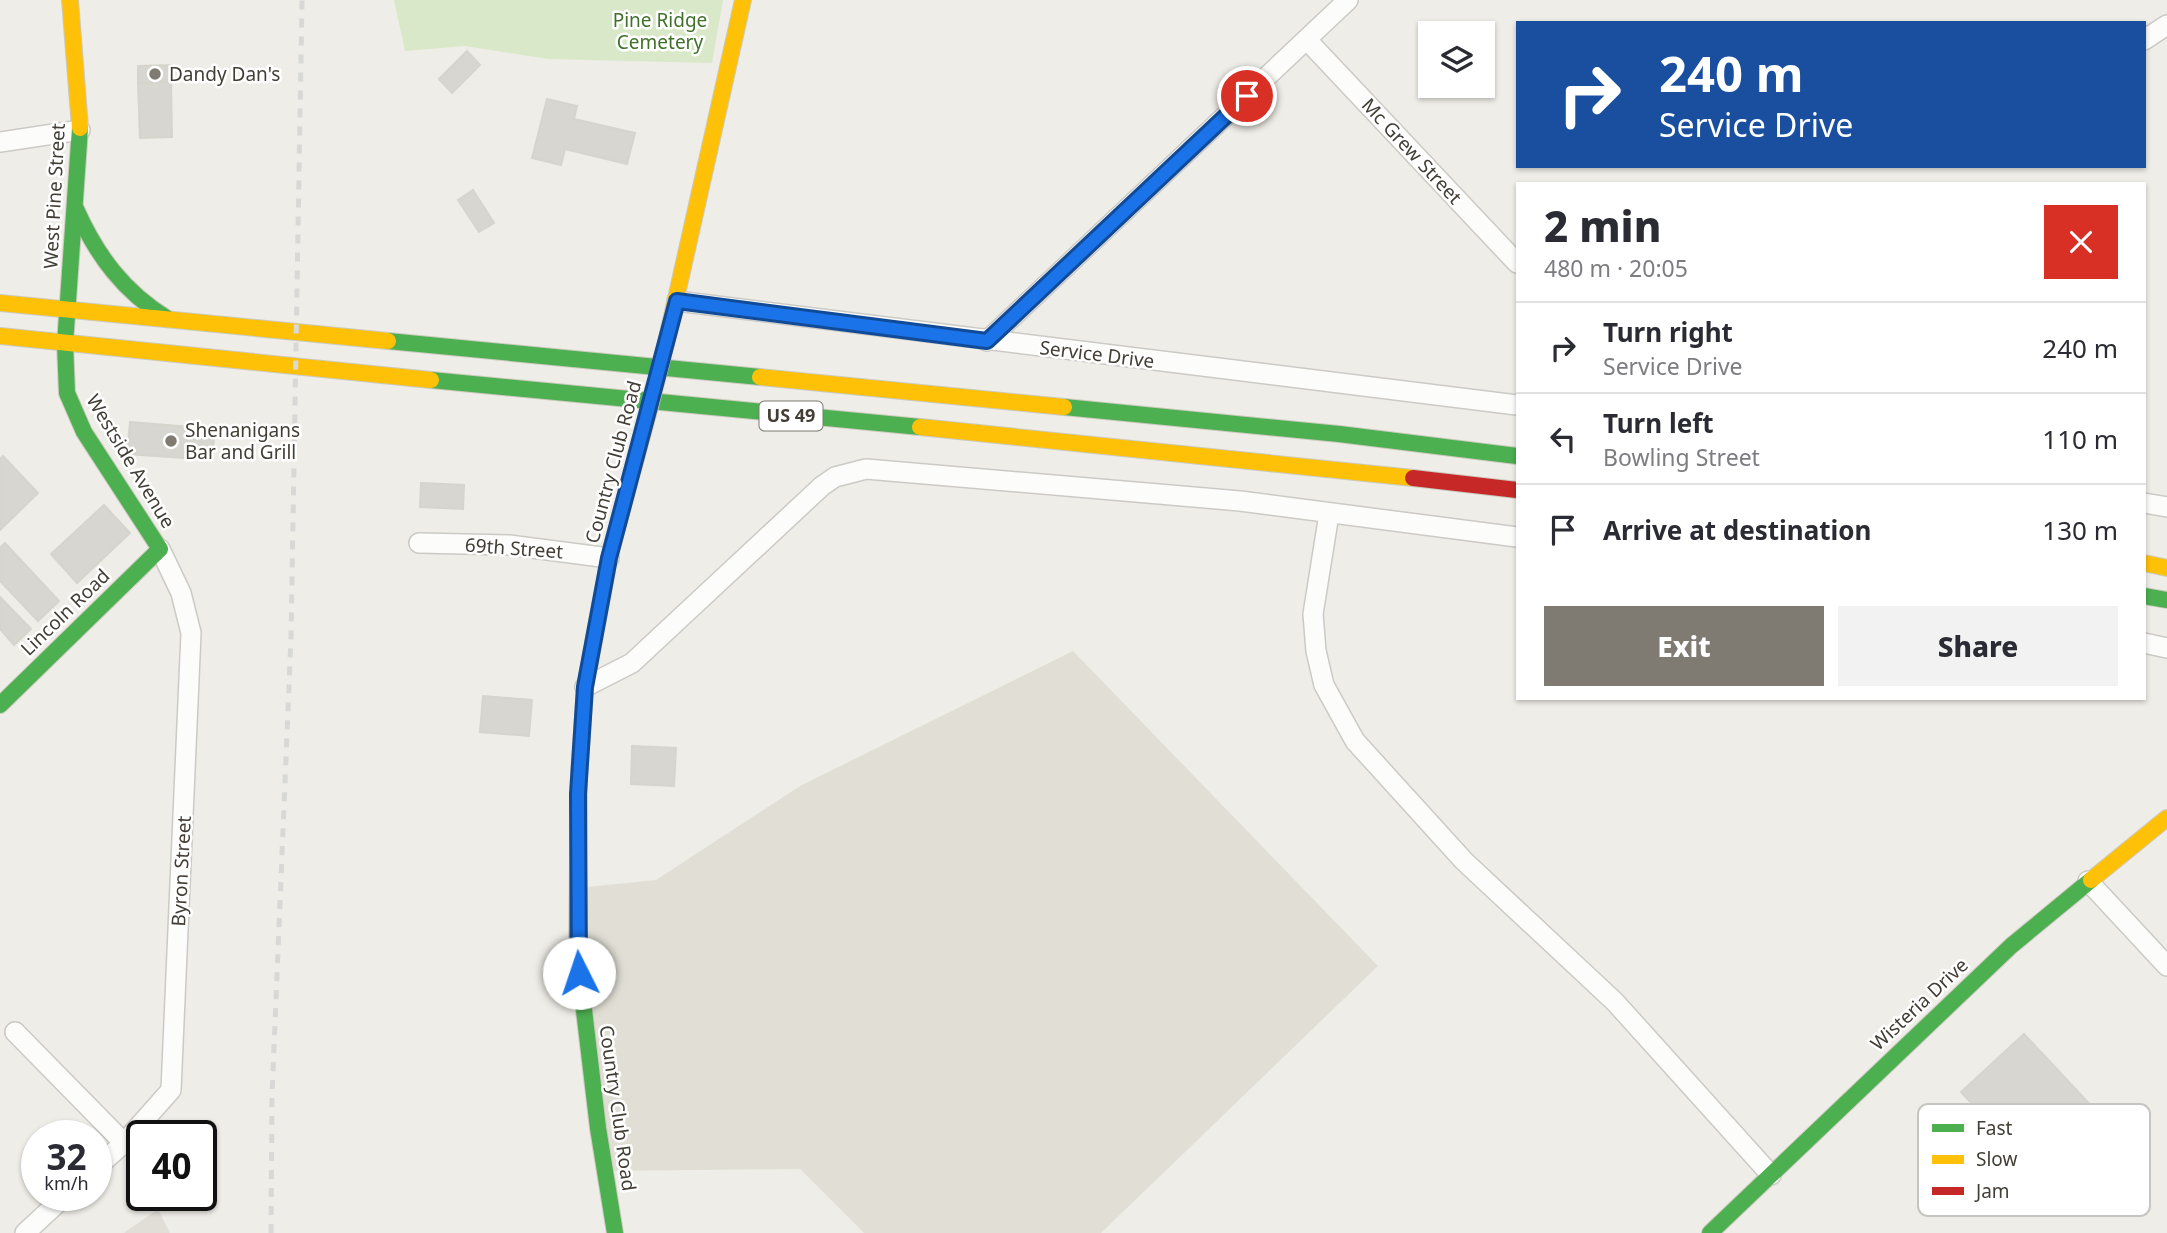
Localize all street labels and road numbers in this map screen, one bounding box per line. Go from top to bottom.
street label: Mc Grew Street [1356,92,1468,210]
street label: West Pine Street [37,122,71,269]
street label: Service Drive [1038,334,1156,374]
street label: Country Club Road [579,378,647,546]
street label: Westside Avenue [81,389,181,533]
road number: US 49 [760,402,822,430]
street label: 69th Street [464,532,564,564]
street label: Lincoln Road [15,563,115,661]
street label: Byron Street [165,815,197,927]
street label: Wisteria Drive [1865,952,1973,1056]
street label: Country Club Road [593,1023,643,1193]

